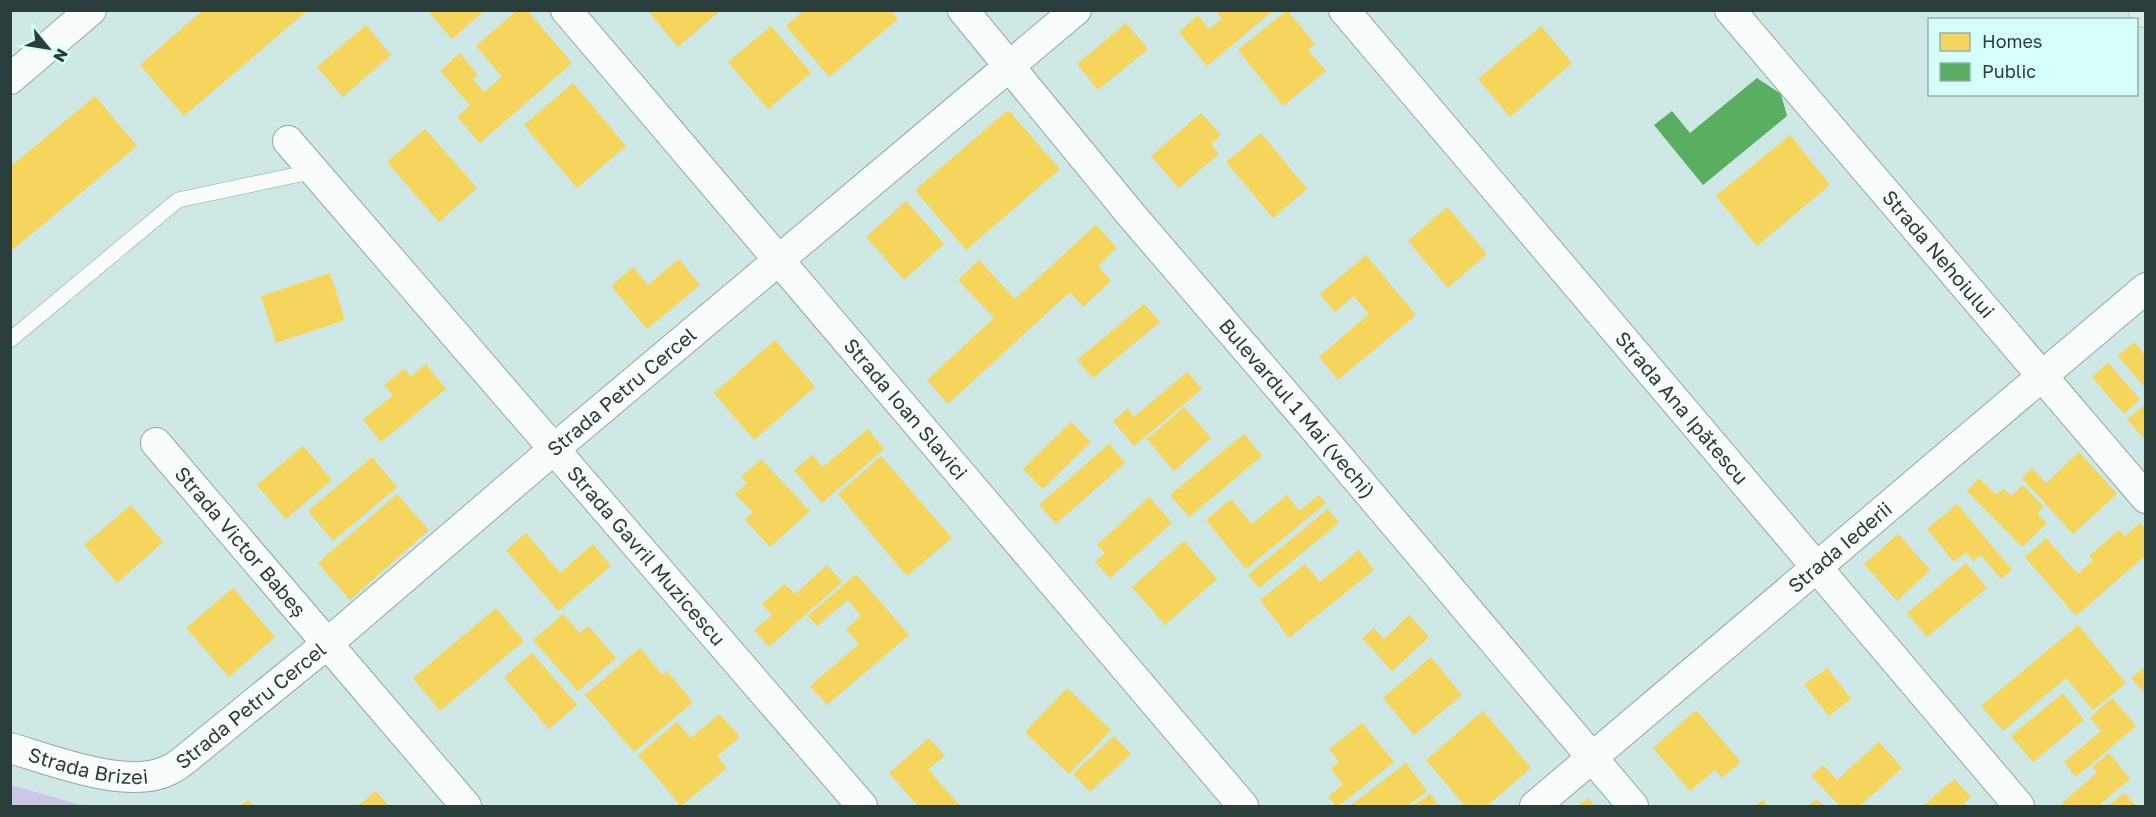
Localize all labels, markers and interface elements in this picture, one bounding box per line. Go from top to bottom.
north arrow [18,18,78,78]
legend [1928,18,2138,96]
text: Homes [1982,30,2042,52]
text: N [49,45,73,66]
text: Public [1982,60,2036,82]
street label: Strada Nehoiului [1878,185,2000,322]
street label: Bulevardul 1 Mai (vechi) [1215,313,1381,502]
street label: Strada Petru Cercel [542,322,701,461]
street label: Strada Ana Ipătescu [1611,326,1754,489]
street label: Strada Ioan Slavici [839,333,973,484]
street label: Strada Gavril Muzicescu [563,460,731,650]
street label: Strada Victor Babeș [170,461,312,622]
street label: Strada Iederii [1783,496,1896,597]
street label: Strada Petru Cercel [170,637,330,773]
street label: Strada Brizei [26,742,149,788]

